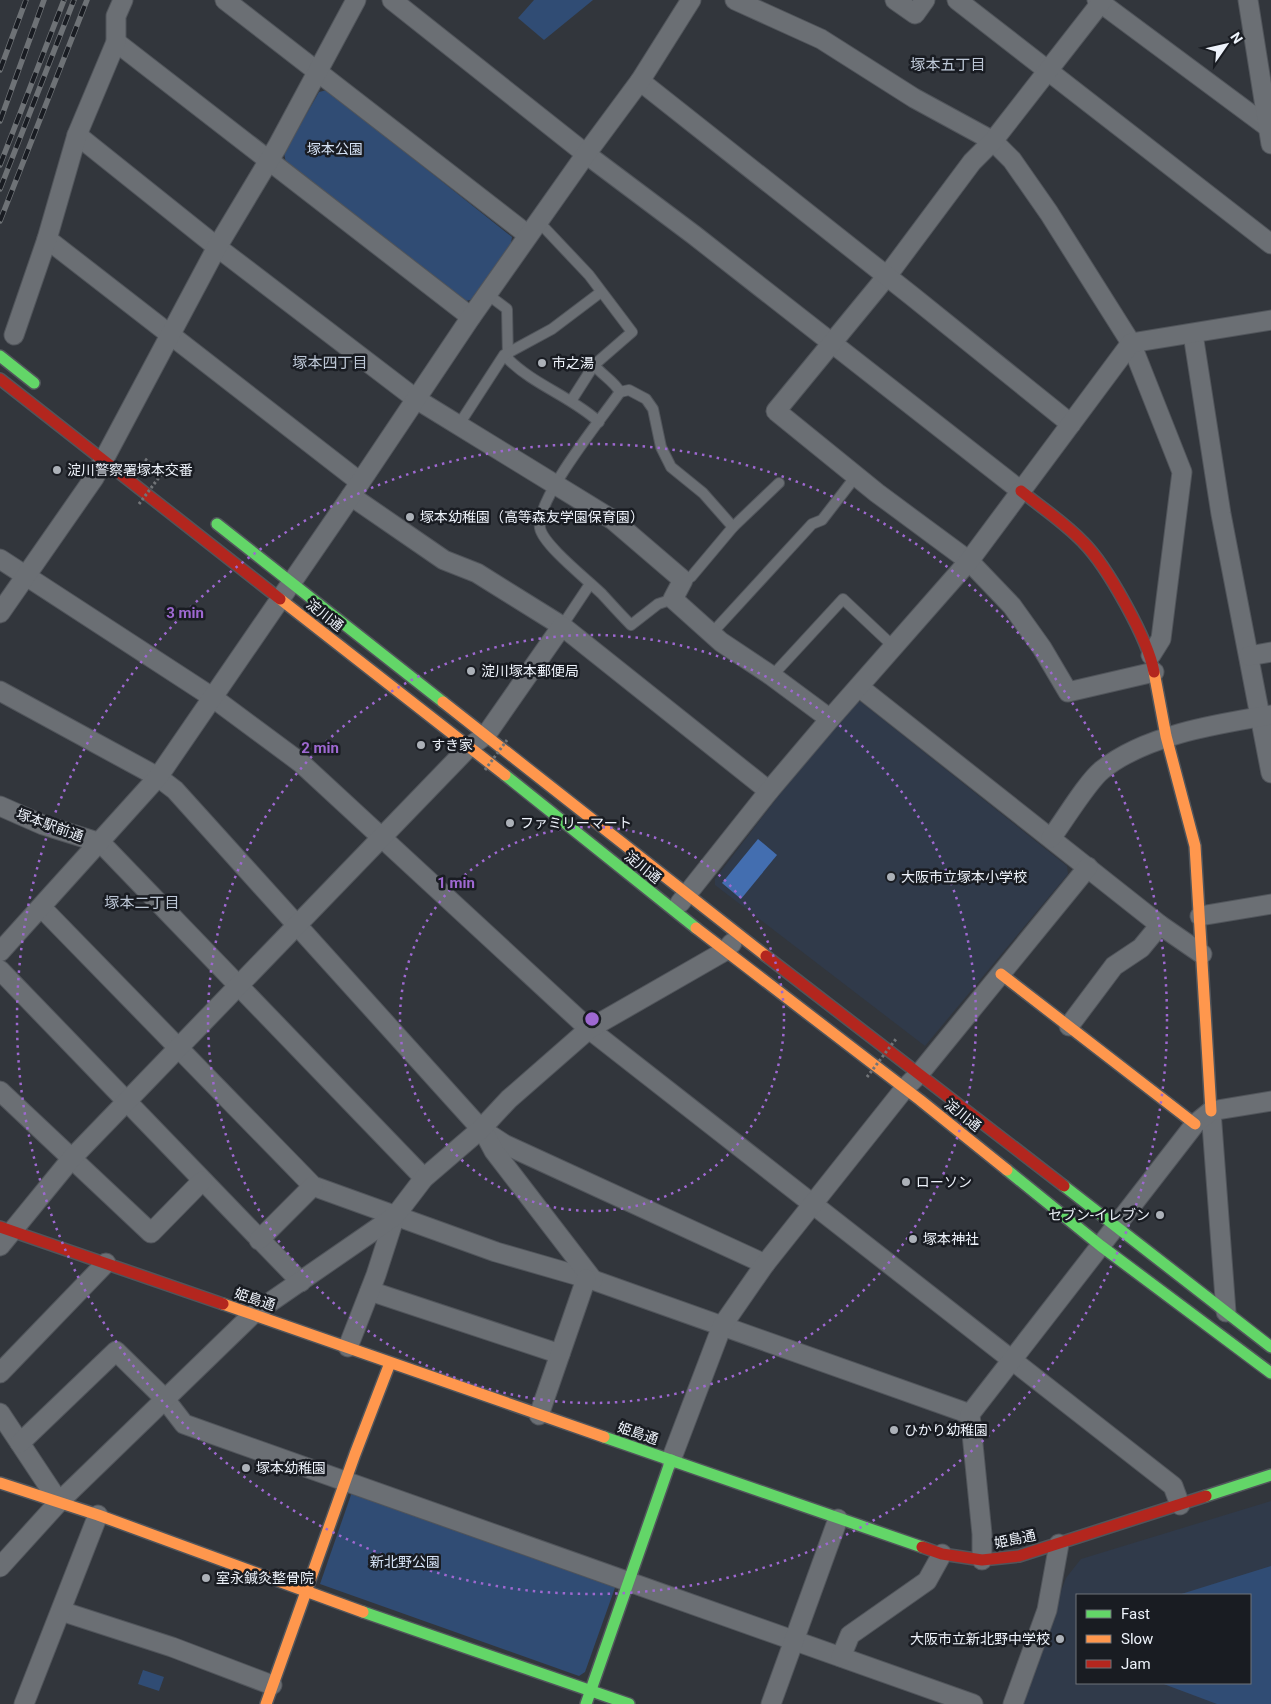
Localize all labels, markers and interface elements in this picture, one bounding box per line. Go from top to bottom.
north arrow [1201,20,1251,70]
text: N [1227,29,1246,46]
district label: 塚本五丁目 [910,56,986,74]
park label: 塚本公園 [307,141,363,157]
district label: 塚本四丁目 [292,354,368,372]
place label: 市之湯 [552,355,594,371]
marker: 市之湯 [536,357,548,369]
place label: 淀川警察署塚本交番 [67,462,193,478]
marker: 淀川警察署塚本交番 [51,464,63,476]
place label: 塚本幼稚園（高等森友学園保育園） [420,509,644,525]
marker: 塚本幼稚園（高等森友学園保育園） [404,511,416,523]
street label: 淀川通 [304,596,346,634]
text: 3 min [166,604,204,622]
place label: 淀川塚本郵便局 [481,663,579,679]
marker: 淀川塚本郵便局 [465,665,477,677]
place label: すき家 [431,737,473,753]
text: 2 min [301,739,339,757]
marker: すき家 [415,739,427,751]
street label: 塚本駅前通 [14,806,86,844]
place label: ファミリーマート [520,815,632,831]
marker: ファミリーマート [504,817,516,829]
street label: 淀川通 [622,848,664,886]
place label: 大阪市立塚本小学校 [901,869,1027,885]
marker: 大阪市立塚本小学校 [885,871,897,883]
text: 1 min [437,874,475,892]
district label: 塚本二丁目 [104,894,180,912]
centre of rings [583,1010,601,1028]
street label: 淀川通 [942,1096,984,1134]
place label: ローソン [916,1174,972,1190]
marker: ローソン [900,1176,912,1188]
place label: セブン-イレブン [1048,1207,1150,1223]
marker: セブン-イレブン [1154,1209,1166,1221]
place label: 塚本神社 [923,1231,979,1247]
marker: 塚本神社 [907,1233,919,1245]
street label: 姫島通 [233,1285,277,1313]
street label: 姫島通 [616,1419,660,1447]
place label: ひかり幼稚園 [904,1422,988,1438]
marker: ひかり幼稚園 [888,1424,900,1436]
place label: 塚本幼稚園 [256,1460,326,1476]
marker: 塚本幼稚園 [240,1462,252,1474]
street label: 姫島通 [993,1527,1037,1551]
park label: 新北野公園 [370,1554,440,1570]
place label: 室永鍼灸整骨院 [216,1570,314,1586]
marker: 室永鍼灸整骨院 [200,1572,212,1584]
legend [1076,1594,1251,1684]
text: Fast [1121,1605,1150,1623]
text: Slow [1121,1630,1153,1648]
place label: 大阪市立新北野中学校 [910,1631,1050,1647]
marker: 大阪市立新北野中学校 [1054,1633,1066,1645]
text: Jam [1121,1655,1151,1673]

